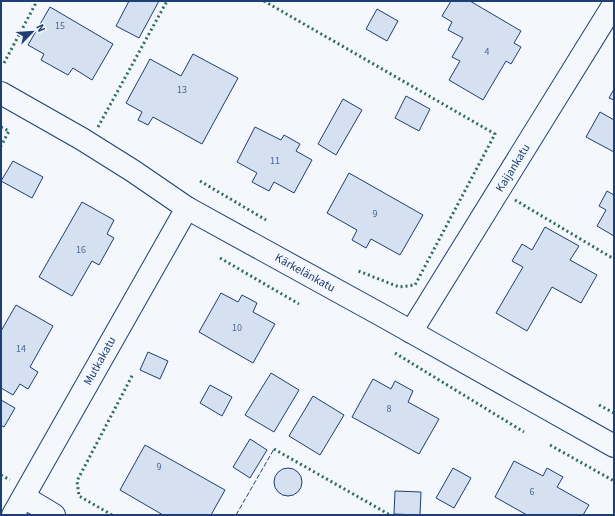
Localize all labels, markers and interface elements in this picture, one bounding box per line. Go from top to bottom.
north arrow [12,12,52,52]
house number: 15 [55,19,65,33]
text: N [32,21,49,34]
house number: 4 [485,45,490,59]
house number: 13 [177,83,187,97]
street label: Kaijankatu [492,141,534,195]
house number: 11 [270,154,280,168]
house number: 9 [373,207,378,221]
house number: 16 [76,243,86,257]
street label: Kärkelänkatu [272,249,338,297]
house number: 10 [232,321,242,335]
street label: Mutkakatu [80,333,120,389]
house number: 14 [16,342,26,356]
house number: 8 [387,402,392,416]
house number: 9 [157,460,162,474]
house number: 6 [530,485,535,499]

